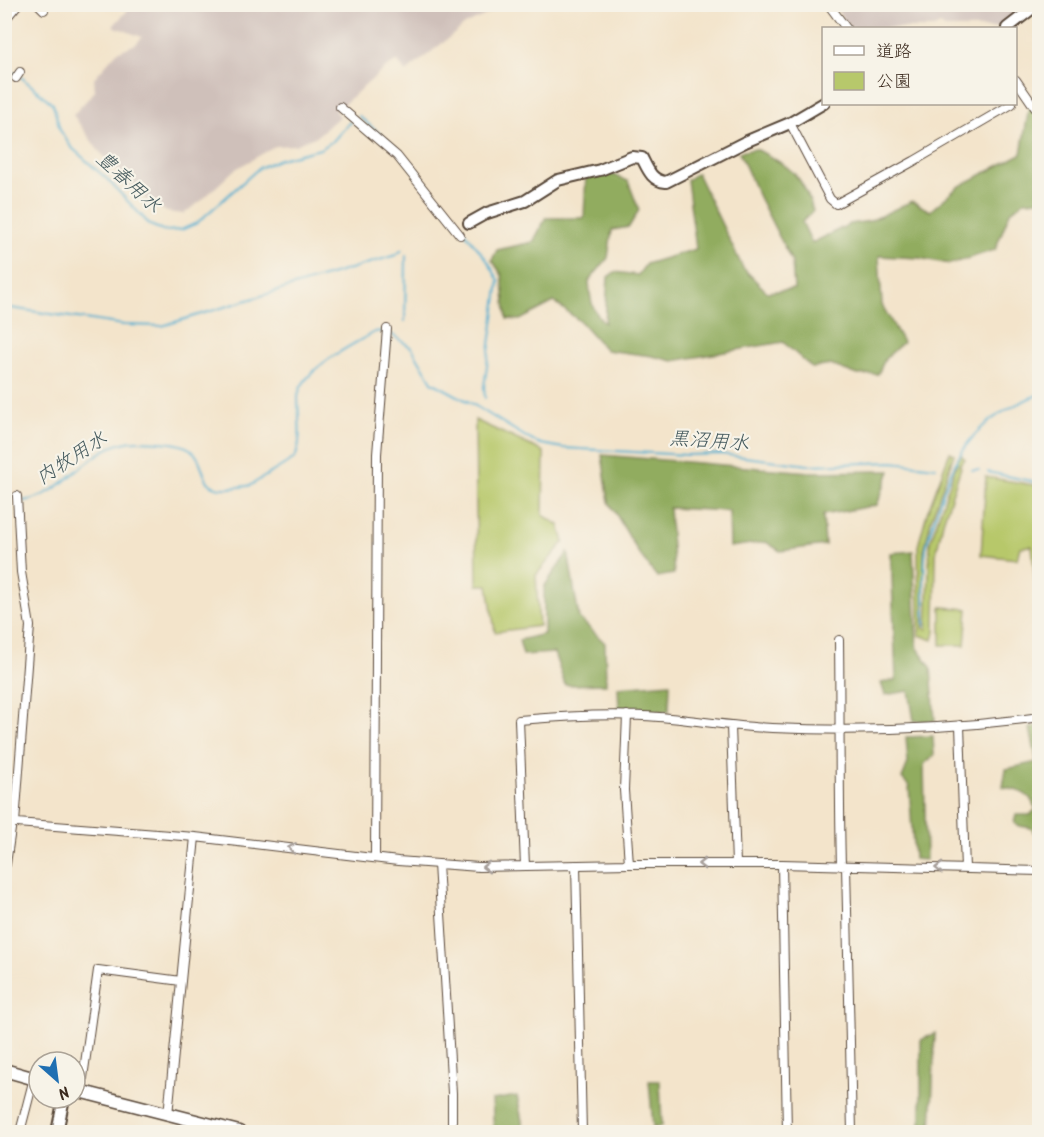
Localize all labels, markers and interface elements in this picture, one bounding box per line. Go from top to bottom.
legend [822,27,1017,105]
text: 道路 [876,38,912,67]
text: 公園 [876,68,912,97]
water label: 豊春用水 [88,144,168,222]
water label: 黒沼用水 [668,423,750,461]
water label: 内牧用水 [30,424,114,494]
one-way arrow [288,842,297,854]
one-way arrow [698,858,707,870]
one-way arrow [482,860,491,873]
one-way arrow [935,862,944,874]
north arrow [27,1050,87,1110]
text: N [53,1079,74,1105]

